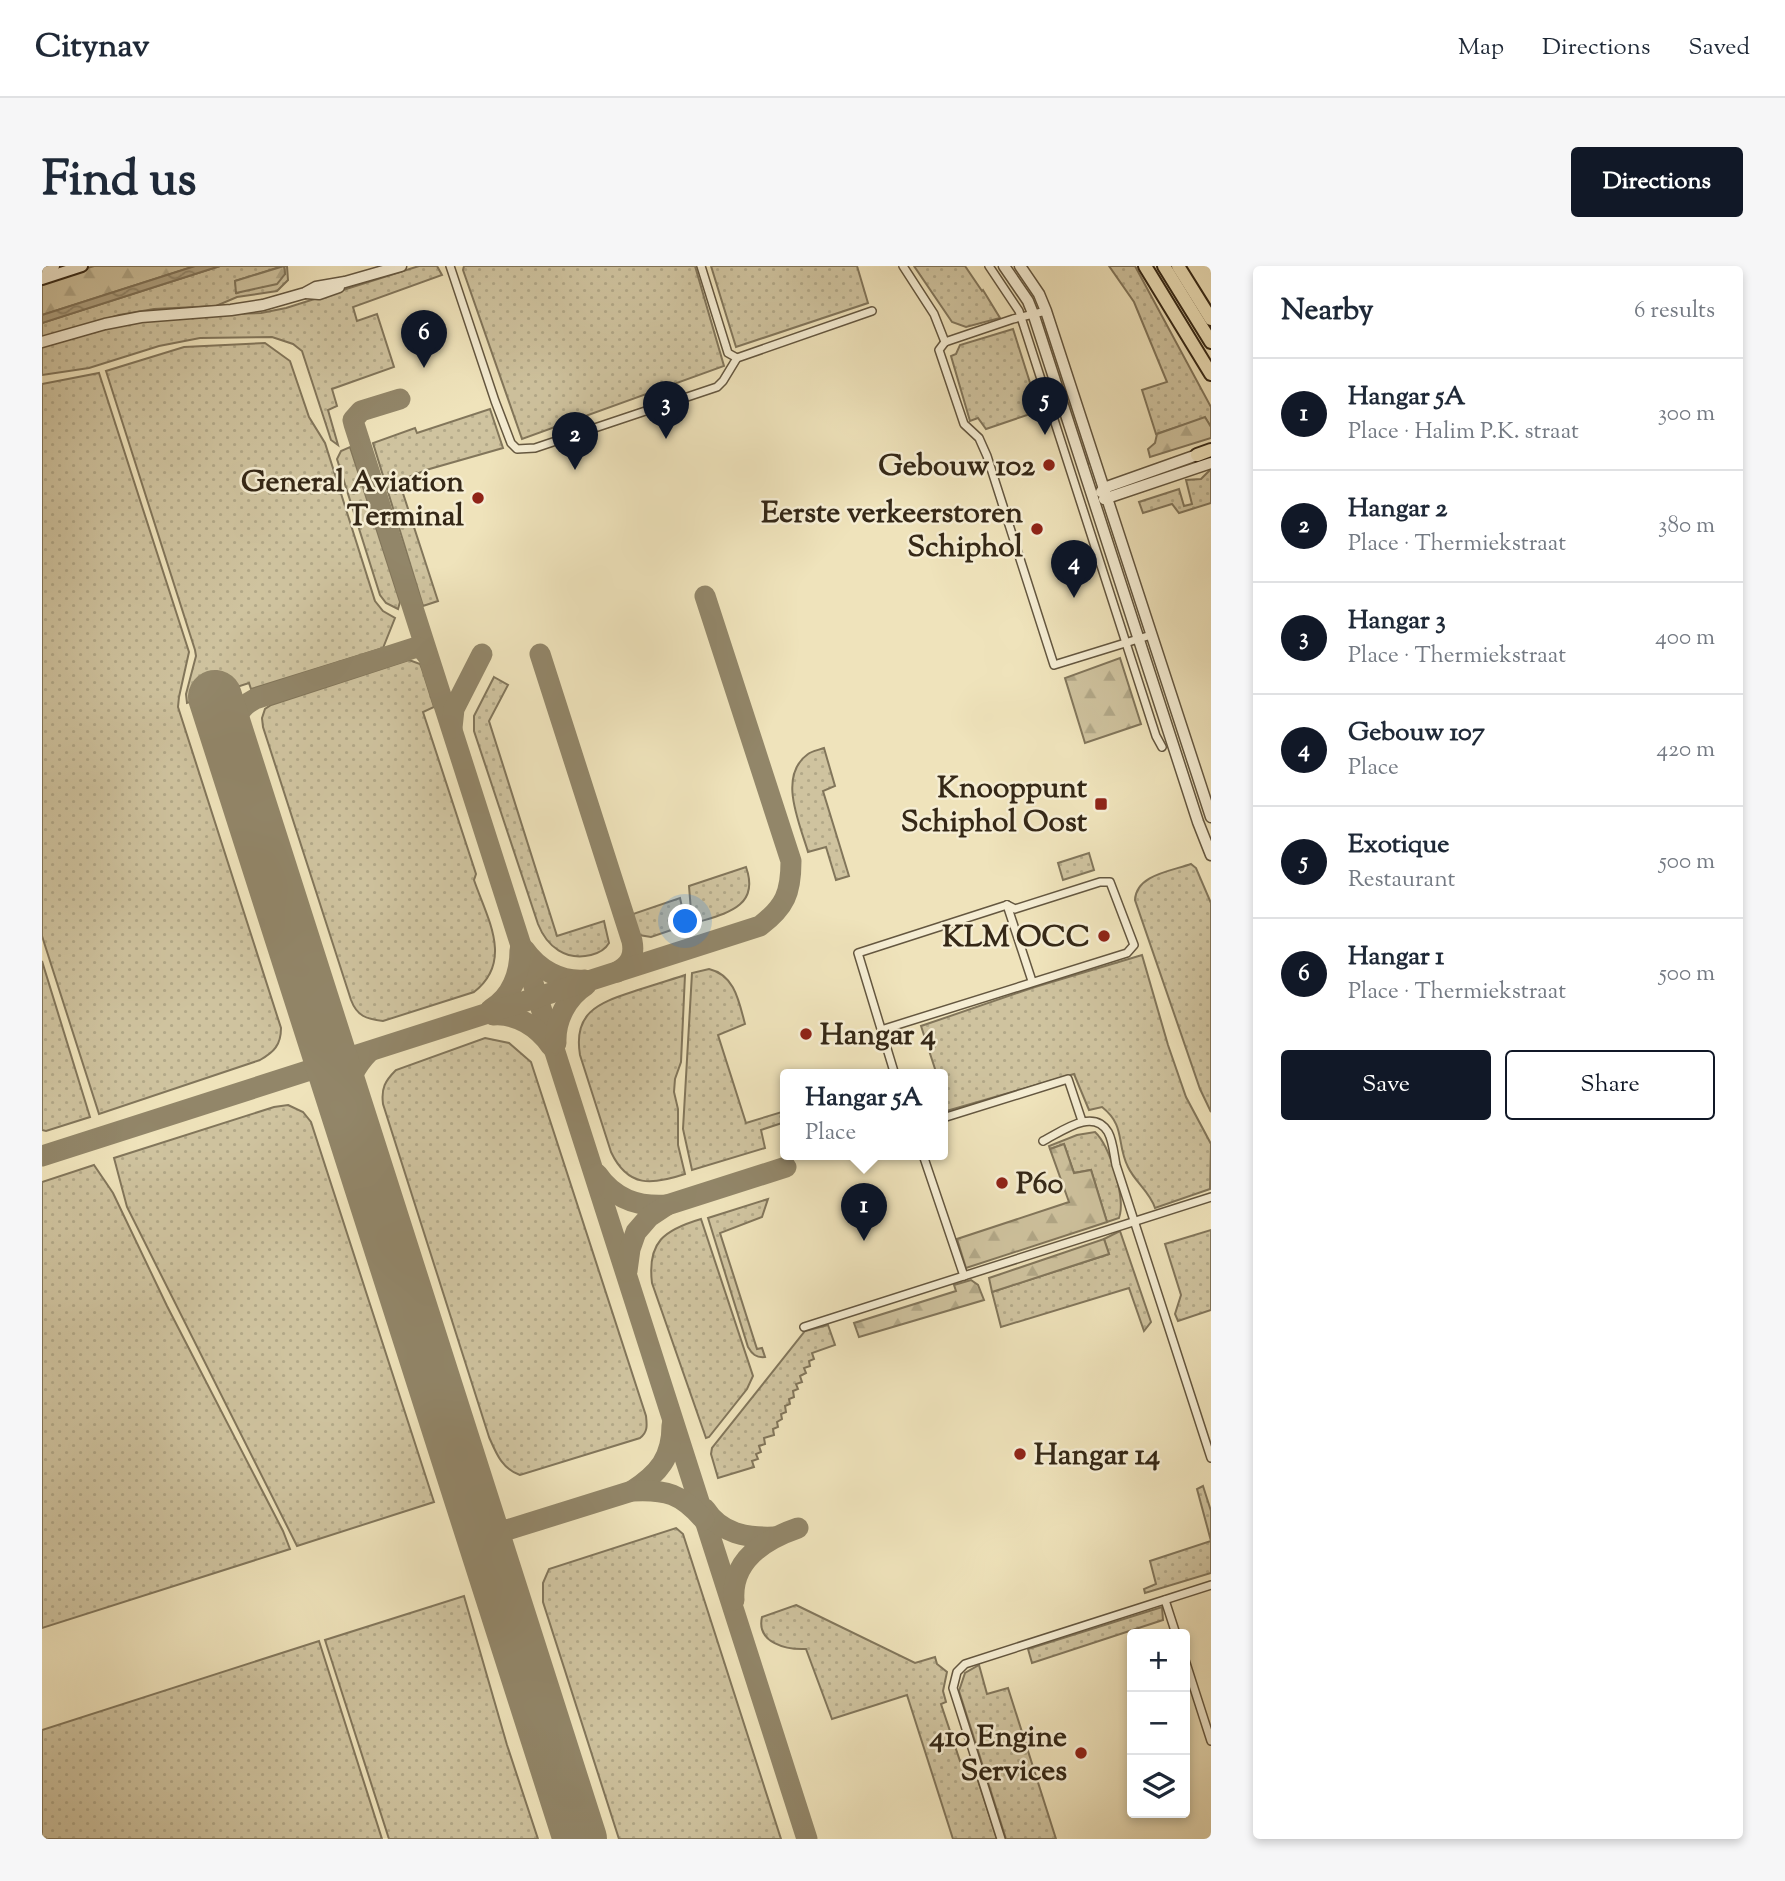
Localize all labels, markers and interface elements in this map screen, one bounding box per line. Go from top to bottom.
text: Citynav [35,24,150,72]
text: Map [1458,31,1504,65]
text: Directions [1542,31,1650,65]
text: Saved [1688,31,1750,65]
text: Find us [42,147,196,217]
button: Directions [1571,147,1743,217]
text: Nearby [1281,290,1373,333]
text: 6 results [1634,295,1715,328]
pin: 6 [401,310,447,368]
pin: 5 [1022,377,1068,435]
text: Hangar 5A [1348,379,1465,416]
pin: 3 [643,381,689,439]
text: 1 [1300,398,1308,431]
text: 300 m [1658,398,1715,431]
pin: 2 [552,412,598,470]
text: Place · Halim P.K. straat [1348,416,1579,449]
place label: Gebouw 102 [878,446,1035,489]
marker: Gebouw 102 [1041,457,1057,473]
place label: General Aviation Terminal [241,462,465,539]
marker: General Aviation Terminal [470,490,486,506]
text: Hangar 2 [1348,491,1447,528]
place label: Eerste verkeerstoren Schiphol [761,493,1024,570]
text: 2 [1299,510,1309,543]
text: 380 m [1658,510,1715,543]
marker: Eerste verkeerstoren Schiphol [1029,521,1045,537]
text: Place · Thermiekstraat [1348,528,1566,561]
pin: 4 [1051,540,1097,598]
text: Hangar 3 [1348,603,1446,640]
text: 3 [1299,622,1309,655]
text: 400 m [1655,622,1715,655]
text: Place · Thermiekstraat [1348,640,1566,673]
text: Gebouw 107 [1348,715,1485,752]
text: 4 [1298,734,1310,767]
text: 420 m [1657,734,1715,767]
text: Place [1348,752,1399,785]
place label: Knooppunt Schiphol Oost [901,768,1088,845]
marker: Knooppunt Schiphol Oost [1093,796,1109,812]
text: Exotique [1348,827,1449,864]
text: 5 [1300,846,1308,879]
text: 500 m [1659,846,1715,879]
text: Restaurant [1348,864,1455,897]
your location [668,904,702,938]
place label: KLM OCC [942,917,1090,960]
marker: KLM OCC [1096,928,1112,944]
text: Hangar 1 [1348,939,1444,976]
text: 6 [1298,958,1310,991]
text: 500 m [1659,958,1715,991]
text: Place · Thermiekstraat [1348,976,1566,1009]
place label: Hangar 4 [820,1015,936,1058]
marker: Hangar 4 [798,1026,814,1042]
button: Save [1281,1050,1491,1120]
button: Share [1505,1050,1715,1120]
popup [780,1069,948,1160]
text: Hangar 5A [805,1080,923,1117]
text: Place [805,1117,856,1150]
place label: P60 [1016,1164,1063,1207]
marker: P60 [994,1175,1010,1191]
pin: 1 [841,1183,887,1241]
place label: Hangar 14 [1034,1435,1160,1478]
marker: Hangar 14 [1012,1446,1028,1462]
map controls [1127,1629,1190,1818]
button: + [1127,1629,1190,1692]
button: − [1127,1692,1190,1755]
place label: 410 Engine Services [929,1717,1067,1794]
marker: 410 Engine Services [1073,1745,1089,1761]
button: layers [1127,1755,1190,1818]

